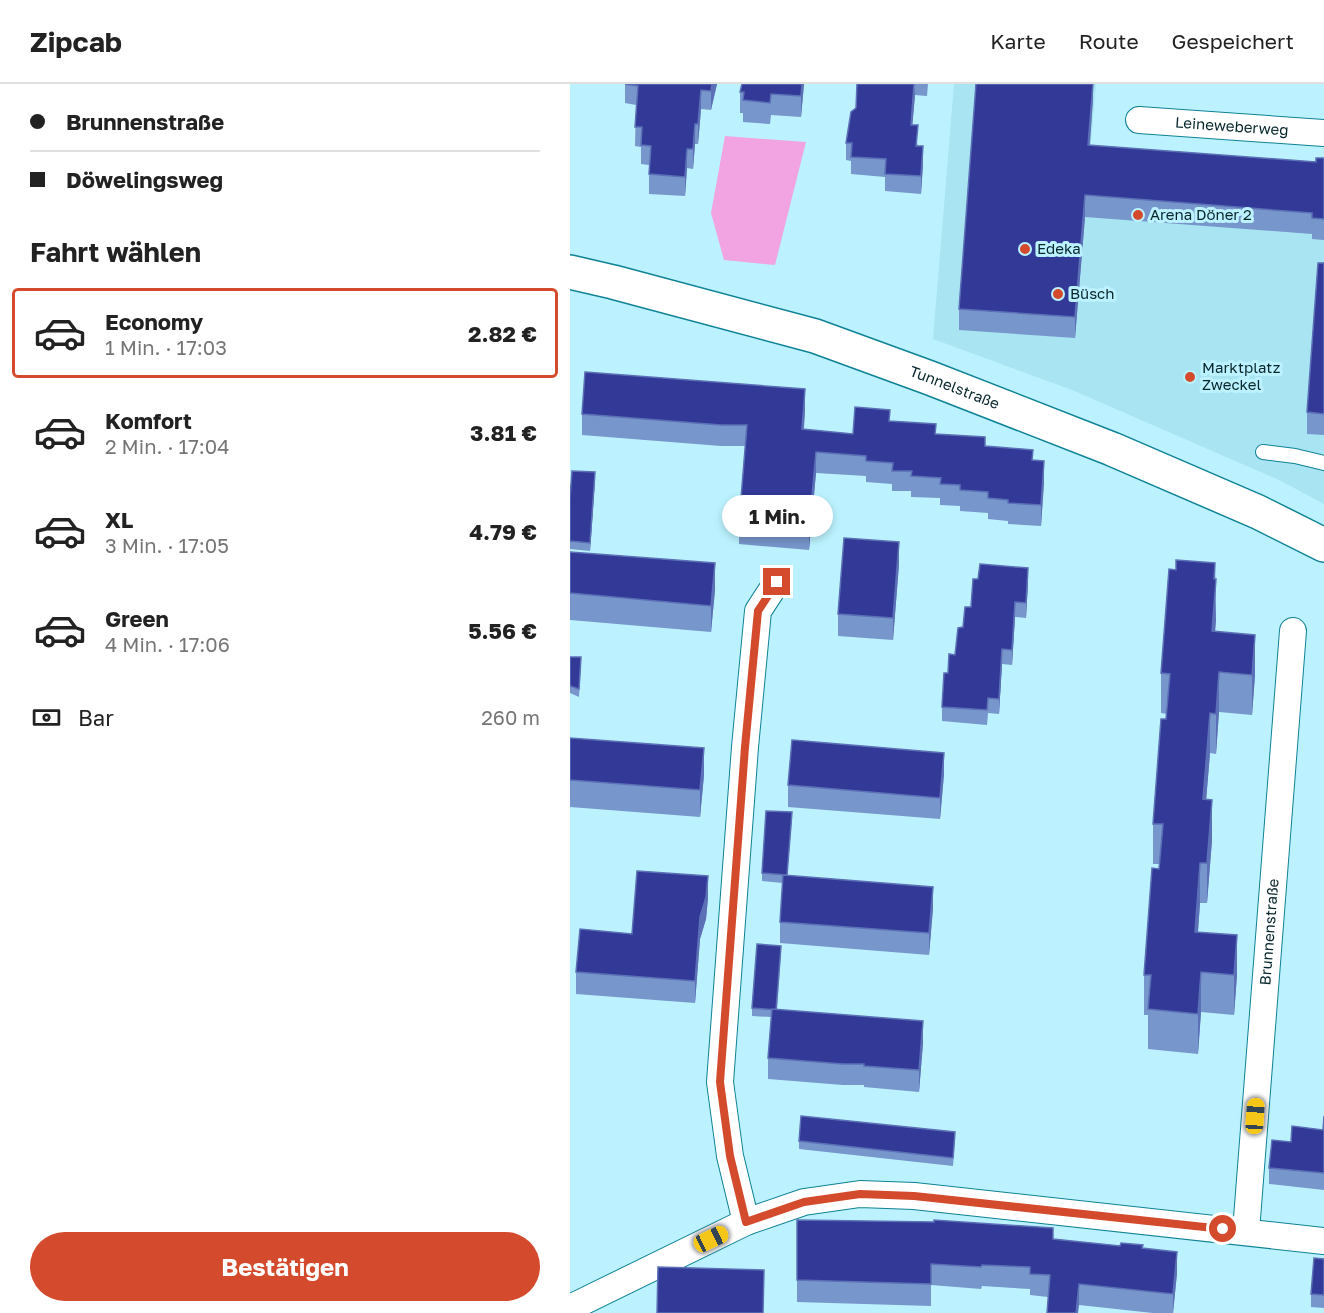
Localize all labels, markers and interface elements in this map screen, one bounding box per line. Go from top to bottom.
text: Zipcab [30,25,122,58]
text: Karte [990,28,1046,54]
text: Route [1079,28,1139,54]
text: Gespeichert [1172,28,1294,54]
text: Brunnenstraße [66,108,224,135]
street label: Leineweberweg [1174,113,1289,138]
text: Döwelingsweg [66,166,223,193]
place label: Arena Döner 2 [1150,205,1252,223]
marker: Arena Döner 2 [1131,208,1145,222]
text: Fahrt wählen [30,236,201,268]
place label: Edeka [1037,239,1081,257]
marker: Edeka [1018,242,1032,256]
place label: Büsch [1070,284,1114,302]
marker: Büsch [1051,287,1065,301]
icon: car [33,306,87,360]
text: Economy [105,308,203,335]
text: 2.82 € [468,320,537,347]
text: 1 Min. · 17:03 [105,335,227,359]
place label: Marktplatz Zweckel [1202,358,1281,393]
street label: Tunnelstraße [908,361,1002,412]
marker: Marktplatz Zweckel [1183,370,1197,384]
icon: car [33,405,87,459]
text: Komfort [105,407,192,434]
text: 3.81 € [470,419,537,446]
text: 2 Min. · 17:04 [105,434,229,458]
callout: 1 Min. [722,495,832,537]
icon: car [33,504,87,558]
text: 1 Min. [749,504,806,528]
text: XL [105,506,133,533]
text: 4.79 € [469,518,537,545]
text: 3 Min. · 17:05 [105,533,229,557]
route end [763,568,790,595]
icon: car [33,603,87,657]
text: Green [105,605,169,632]
text: 5.56 € [468,617,537,644]
text: 4 Min. · 17:06 [105,632,230,656]
icon: cash [30,701,63,734]
text: Bar [78,704,114,731]
text: 260 m [481,705,540,729]
street label: Brunnenstraße [1255,878,1282,986]
car [1245,1097,1265,1135]
route start [1209,1215,1236,1242]
car [691,1223,731,1255]
button: Bestätigen [30,1232,540,1301]

